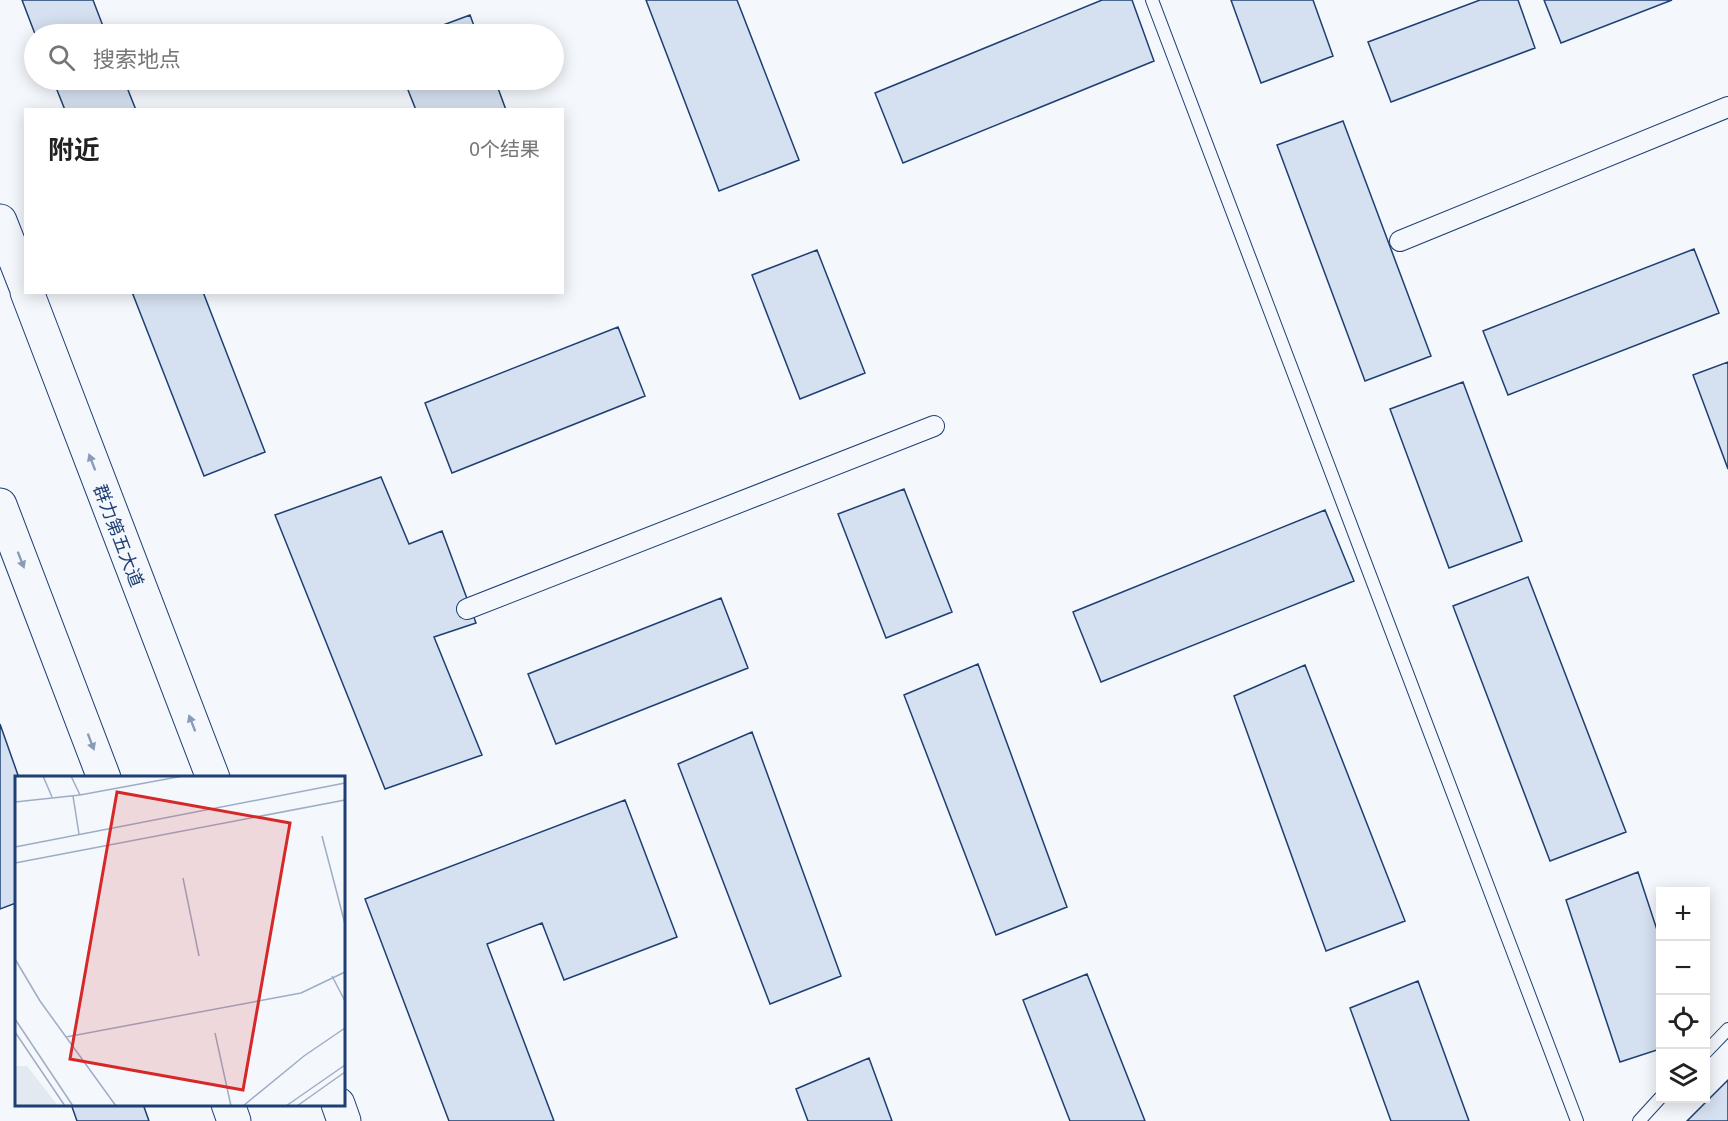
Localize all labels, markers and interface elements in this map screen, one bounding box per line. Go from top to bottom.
search box [24,24,564,90]
icon: search [45,41,78,74]
text: 搜索地点 [93,41,181,73]
text: 附近 [48,129,100,166]
text: 0个结果 [469,133,540,162]
one-way arrow [87,453,97,471]
street label: 群力第五大道 [89,480,151,590]
one-way arrow [17,551,26,569]
one-way arrow [187,714,196,732]
one-way arrow [86,733,96,751]
inset map [15,776,345,1106]
map controls [1656,887,1710,1103]
button: + [1656,887,1710,941]
button: − [1656,941,1710,995]
button: locate [1656,995,1710,1049]
button: layers [1656,1049,1710,1103]

